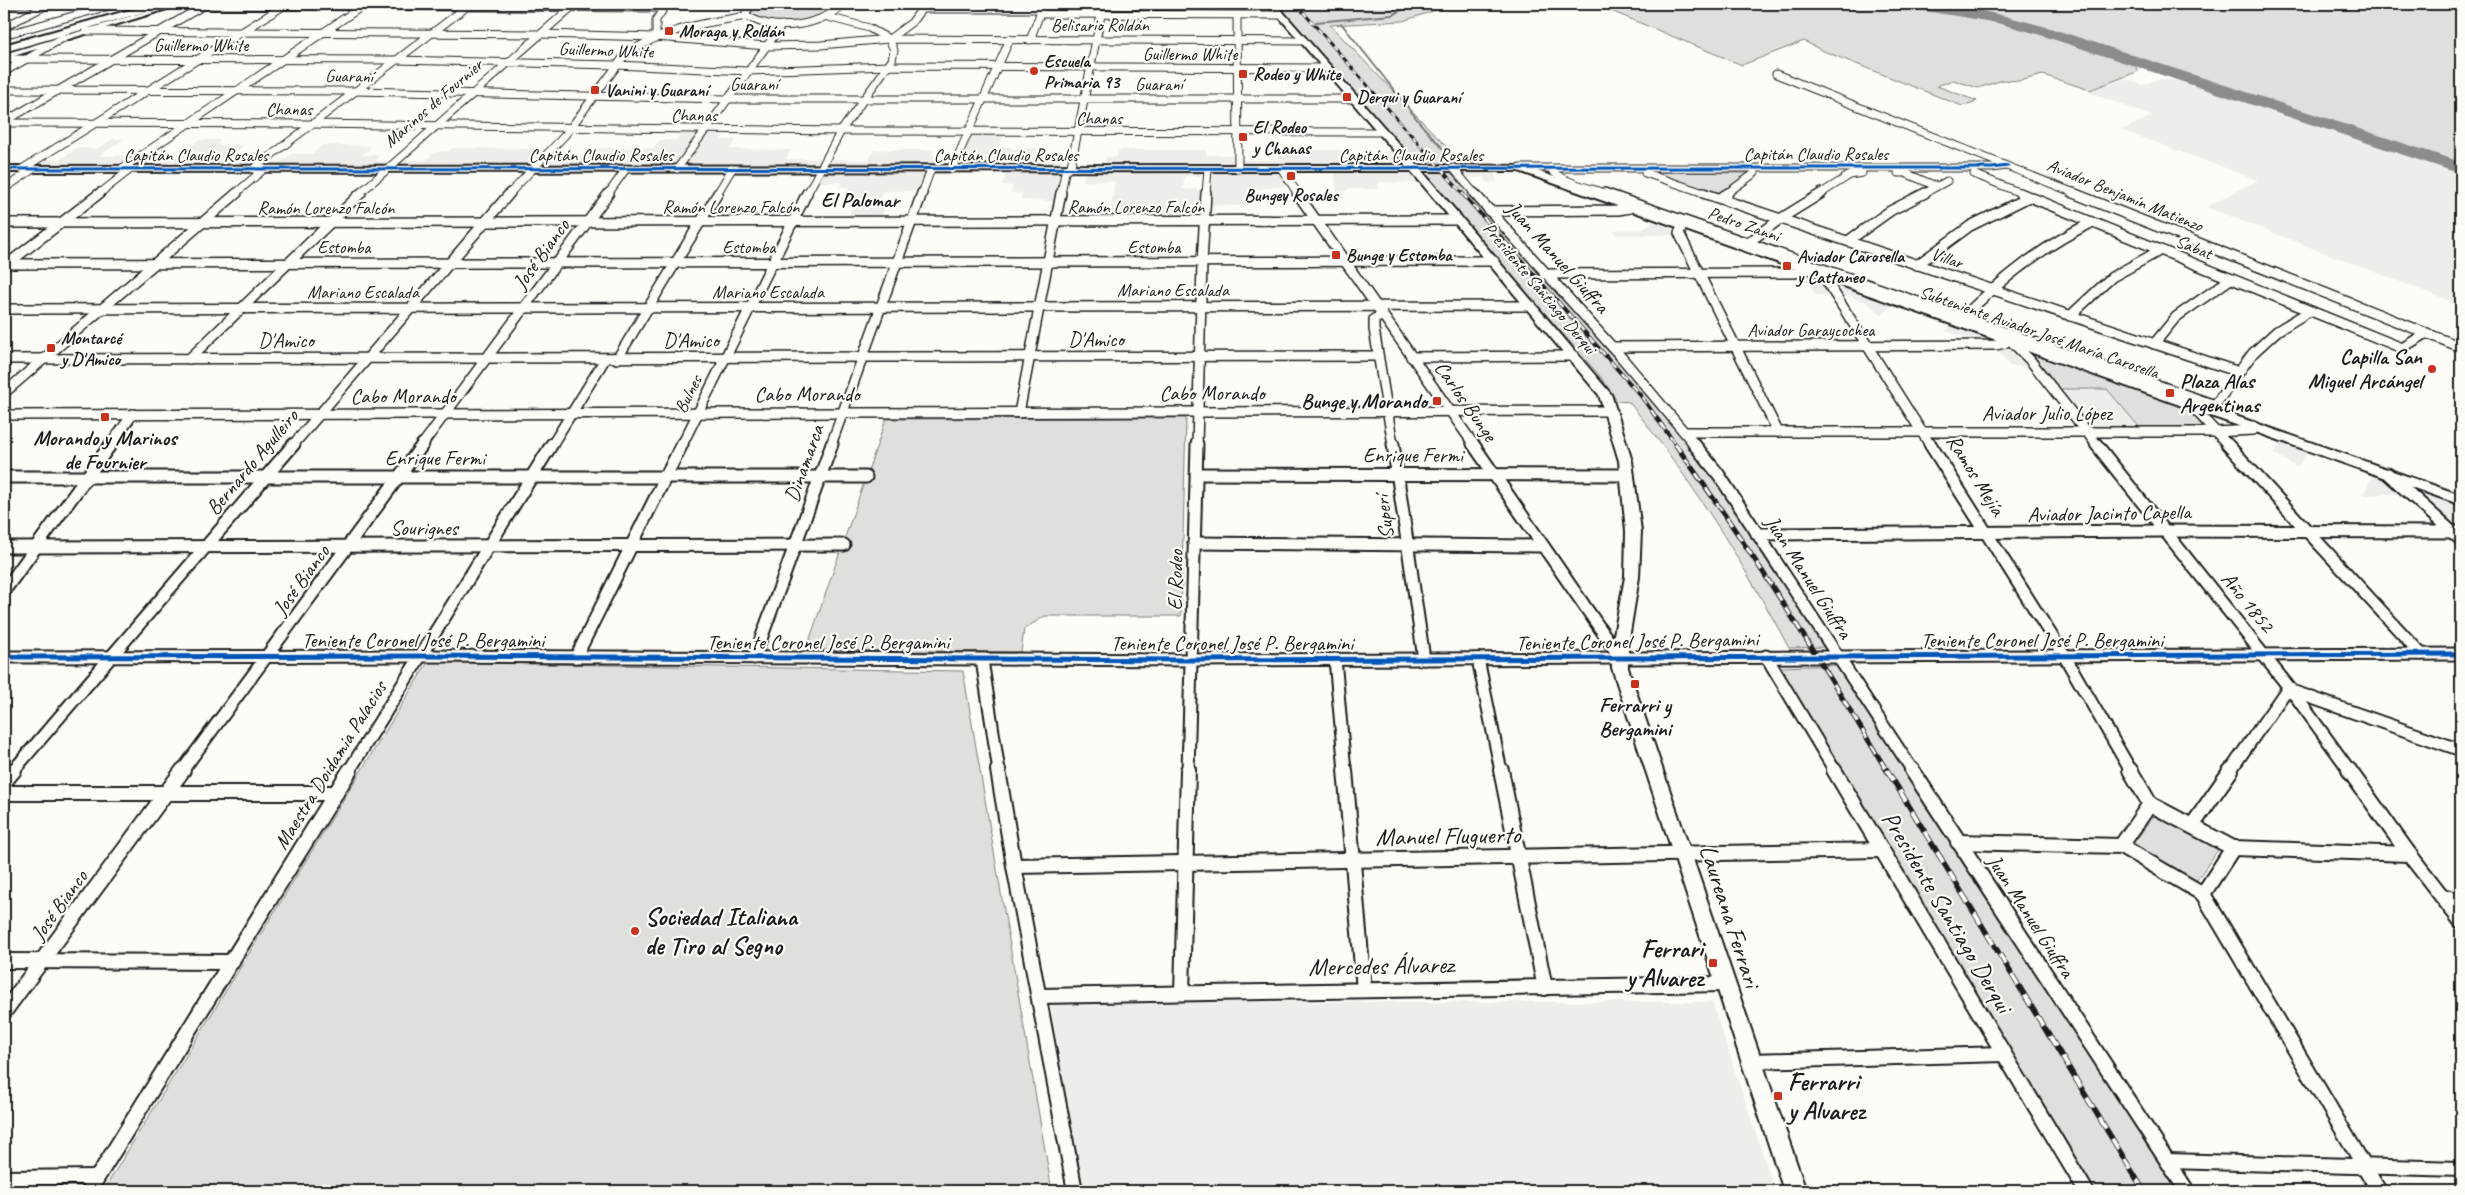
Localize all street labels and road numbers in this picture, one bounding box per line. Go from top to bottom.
street label: Belisario Roldán [1051,14,1150,36]
street label: Guillermo White [154,34,249,56]
street label: Guillermo White [558,37,655,63]
street label: Guillermo White [1143,43,1238,65]
street label: Marinos de Fournier [379,52,489,152]
street label: Guaraní [325,65,377,87]
street label: Guaraní [730,73,782,95]
street label: Guaraní [1135,73,1187,95]
street label: Chanas [266,98,314,120]
street label: Chanas [671,104,719,126]
street label: Chanas [1076,107,1124,129]
street label: Capitán Claudio Rosales [1744,143,1890,165]
street label: Capitán Claudio Rosales [124,144,270,166]
street label: Capitán Claudio Rosales [529,144,675,166]
street label: Capitán Claudio Rosales [934,144,1080,166]
street label: Capitán Claudio Rosales [1339,144,1485,166]
street label: Aviador Benjamín Matienzo [2044,154,2208,237]
street label: Juan Manuel Giuffra [1500,195,1616,319]
street label: Ramón Lorenzo Falcón [663,196,800,218]
street label: Ramón Lorenzo Falcón [1068,196,1205,218]
street label: Ramón Lorenzo Falcón [258,197,395,219]
street label: Pedro Zanni [1705,201,1785,247]
street label: José Bianco [506,213,576,295]
street label: Presidente Santiago Derqui [1479,218,1603,360]
street label: Sabat [2173,230,2217,265]
street label: Estomba [317,236,372,258]
street label: Estomba [722,236,777,258]
street label: Estomba [1127,236,1182,258]
street label: Villar [1928,242,1967,274]
street label: Mariano Escalada [1117,279,1230,301]
street label: Mariano Escalada [307,281,420,303]
street label: Mariano Escalada [712,281,825,303]
street label: Subteniente Aviador José María Carosella [1917,281,2163,384]
street label: Aviador Garaycochea [1747,319,1876,341]
street label: D'Amico [1068,326,1126,352]
street label: D'Amico [258,327,316,353]
street label: D'Amico [663,327,721,353]
street label: Carlos Bunge [1429,356,1504,448]
street label: Bulnes [669,370,708,417]
street label: Cabo Morando [1159,380,1267,406]
street label: Cabo Morando [754,381,862,407]
street label: Cabo Morando [350,383,458,409]
street label: Aviador Julio López [1982,400,2114,426]
street label: Bernardo Agulleiro [200,403,305,520]
street label: Dinamarca [778,419,831,505]
street label: Ramos Mejía [1941,430,2012,522]
street label: Enrique Fermi [1363,442,1466,468]
street label: Enrique Fermi [385,445,488,471]
street label: Superí [1368,490,1400,540]
street label: Aviador Jacinto Capella [2027,499,2193,527]
street label: Juan Manuel Giuffra [1759,510,1859,645]
street label: Sourignes [390,515,460,541]
street label: José Bianco [266,539,336,621]
street label: El Rodeo [1161,548,1189,611]
street label: Año 1852 [2216,567,2281,639]
street label: Teniente Coronel José P. Bergamini [1516,626,1761,656]
street label: Teniente Coronel José P. Bergamini [302,627,547,653]
street label: Teniente Coronel José P. Bergamini [1921,627,2166,653]
street label: Teniente Coronel José P. Bergamini [707,629,952,655]
street label: Teniente Coronel José P. Bergamini [1111,630,1356,656]
street label: Maestra Doidamia Palacios [268,674,393,854]
street label: Presidente Santiago Derqui [1874,805,2021,1021]
street label: Manuel Fluguerto [1375,819,1522,853]
street label: Laureana Ferrari [1692,841,1769,995]
street label: Juan Manuel Giuffra [1981,849,2081,984]
street label: José Bianco [24,864,94,946]
street label: Mercedes Álvarez [1308,949,1457,983]

